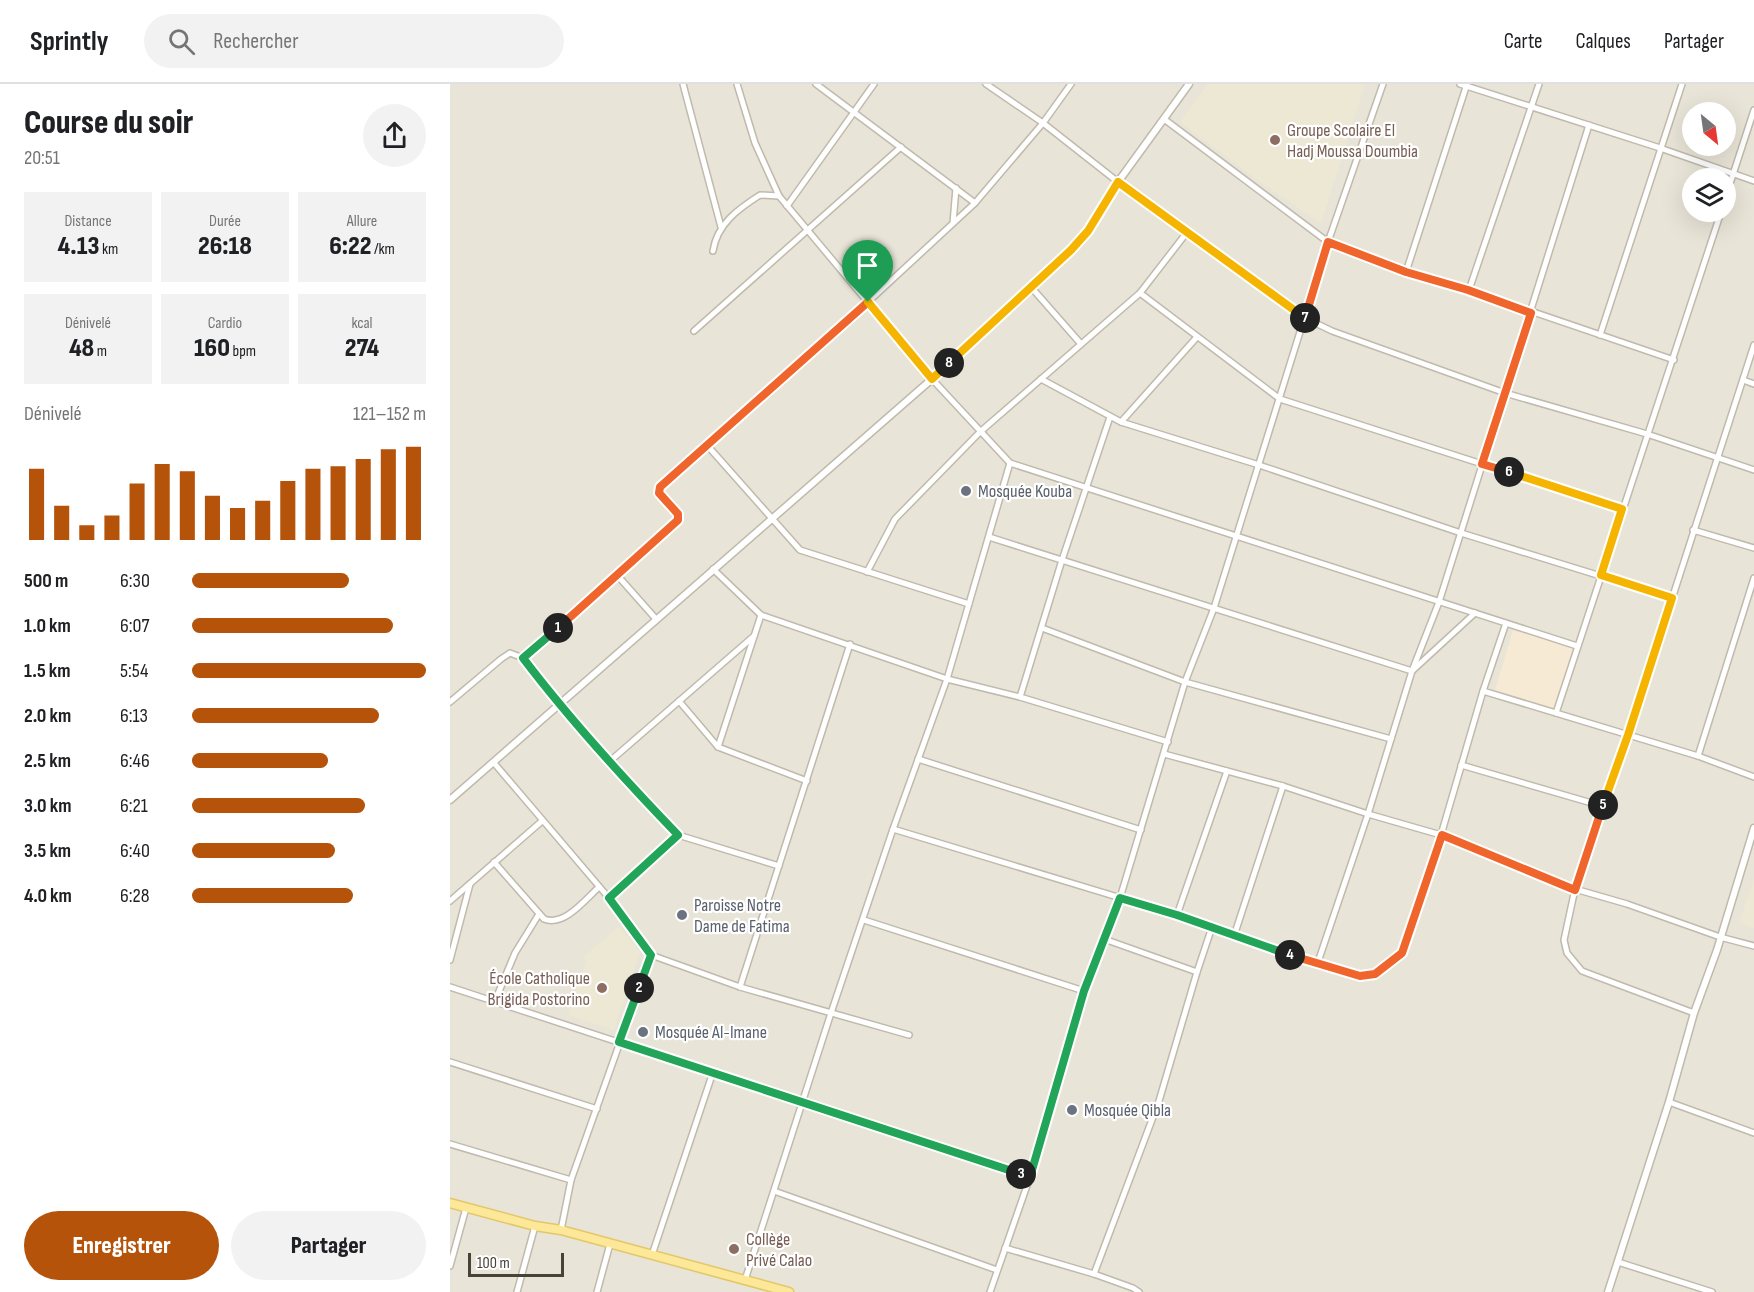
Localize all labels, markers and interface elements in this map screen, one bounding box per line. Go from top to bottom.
search box [144,14,564,68]
text: Sprintly [30,25,108,58]
icon: search [165,25,198,58]
text: Rechercher [213,28,298,55]
text: Carte [1504,29,1543,54]
text: Calques [1576,29,1631,54]
text: Partager [1664,29,1724,54]
north arrow [1682,102,1736,156]
map controls [1682,102,1736,222]
text: Course du soir [24,103,193,143]
button: share [363,104,426,167]
place label: Groupe Scolaire El Hadj Moussa Doumbia [1287,120,1418,162]
marker: Groupe Scolaire El Hadj Moussa Doumbia [1268,133,1282,147]
text: 20:51 [24,146,60,170]
button: layers [1682,168,1736,222]
text: Distance [64,212,112,231]
text: Durée [209,212,241,231]
text: Allure [347,212,377,231]
text: 4.13 [58,231,99,262]
text: 26:18 [198,231,252,262]
text: 6:22 [329,231,371,262]
text: km [99,240,118,259]
text: /km [371,240,395,259]
pin [842,240,893,302]
icon: arrive [851,249,884,282]
pin: 7 [1290,303,1320,333]
text: 7 [1302,308,1308,327]
text: Dénivelé [65,314,111,333]
text: Cardio [208,314,242,333]
text: kcal [351,314,373,333]
text: 48 [69,333,94,364]
text: 160 [194,333,230,364]
text: 274 [345,333,379,364]
text: m [94,342,107,361]
text: bpm [230,342,256,361]
pin: 8 [934,348,964,378]
text: 8 [945,353,953,372]
text: Dénivelé [24,402,82,426]
text: 121–152 m [353,402,426,426]
pin: 6 [1494,457,1524,487]
text: 6 [1505,462,1513,481]
place label: Mosquée Kouba [978,481,1072,502]
marker: Mosquée Kouba [959,484,973,498]
text: 500 m [24,569,68,593]
text: 6:30 [120,569,150,593]
pin: 1 [543,613,573,643]
text: 1.0 km [24,614,71,638]
text: 6:07 [120,614,149,638]
text: 1 [555,618,561,637]
text: 1.5 km [24,659,70,683]
text: 5:54 [120,659,148,683]
text: 2.0 km [24,704,71,728]
text: 6:13 [120,704,148,728]
text: 2.5 km [24,749,71,773]
text: 6:46 [120,749,150,773]
pin: 5 [1588,790,1618,820]
text: 3.0 km [24,794,71,818]
text: 6:21 [120,794,148,818]
text: 5 [1599,795,1607,814]
text: 3.5 km [24,839,71,863]
text: 6:40 [120,839,150,863]
text: 4.0 km [24,884,72,908]
text: 6:28 [120,884,150,908]
place label: Paroisse Notre Dame de Fatima [694,895,790,937]
marker: Paroisse Notre Dame de Fatima [675,908,689,922]
pin: 4 [1275,940,1305,970]
text: 4 [1286,945,1294,964]
place label: École Catholique Brigida Postorino [488,968,590,1010]
pin: 2 [624,973,654,1003]
text: 2 [635,978,643,997]
marker: École Catholique Brigida Postorino [595,981,609,995]
place label: Mosquée Al-Imane [655,1022,767,1043]
marker: Mosquée Al-Imane [636,1025,650,1039]
place label: Mosquée Qibla [1084,1100,1171,1121]
marker: Mosquée Qibla [1065,1103,1079,1117]
pin: 3 [1006,1159,1036,1189]
text: 3 [1017,1164,1025,1183]
button: Enregistrer [24,1211,219,1280]
button: Partager [231,1211,426,1280]
place label: Collège Privé Calao [746,1229,812,1271]
marker: Collège Privé Calao [727,1242,741,1256]
scale bar [468,1250,564,1278]
text: 100 m [477,1254,510,1273]

